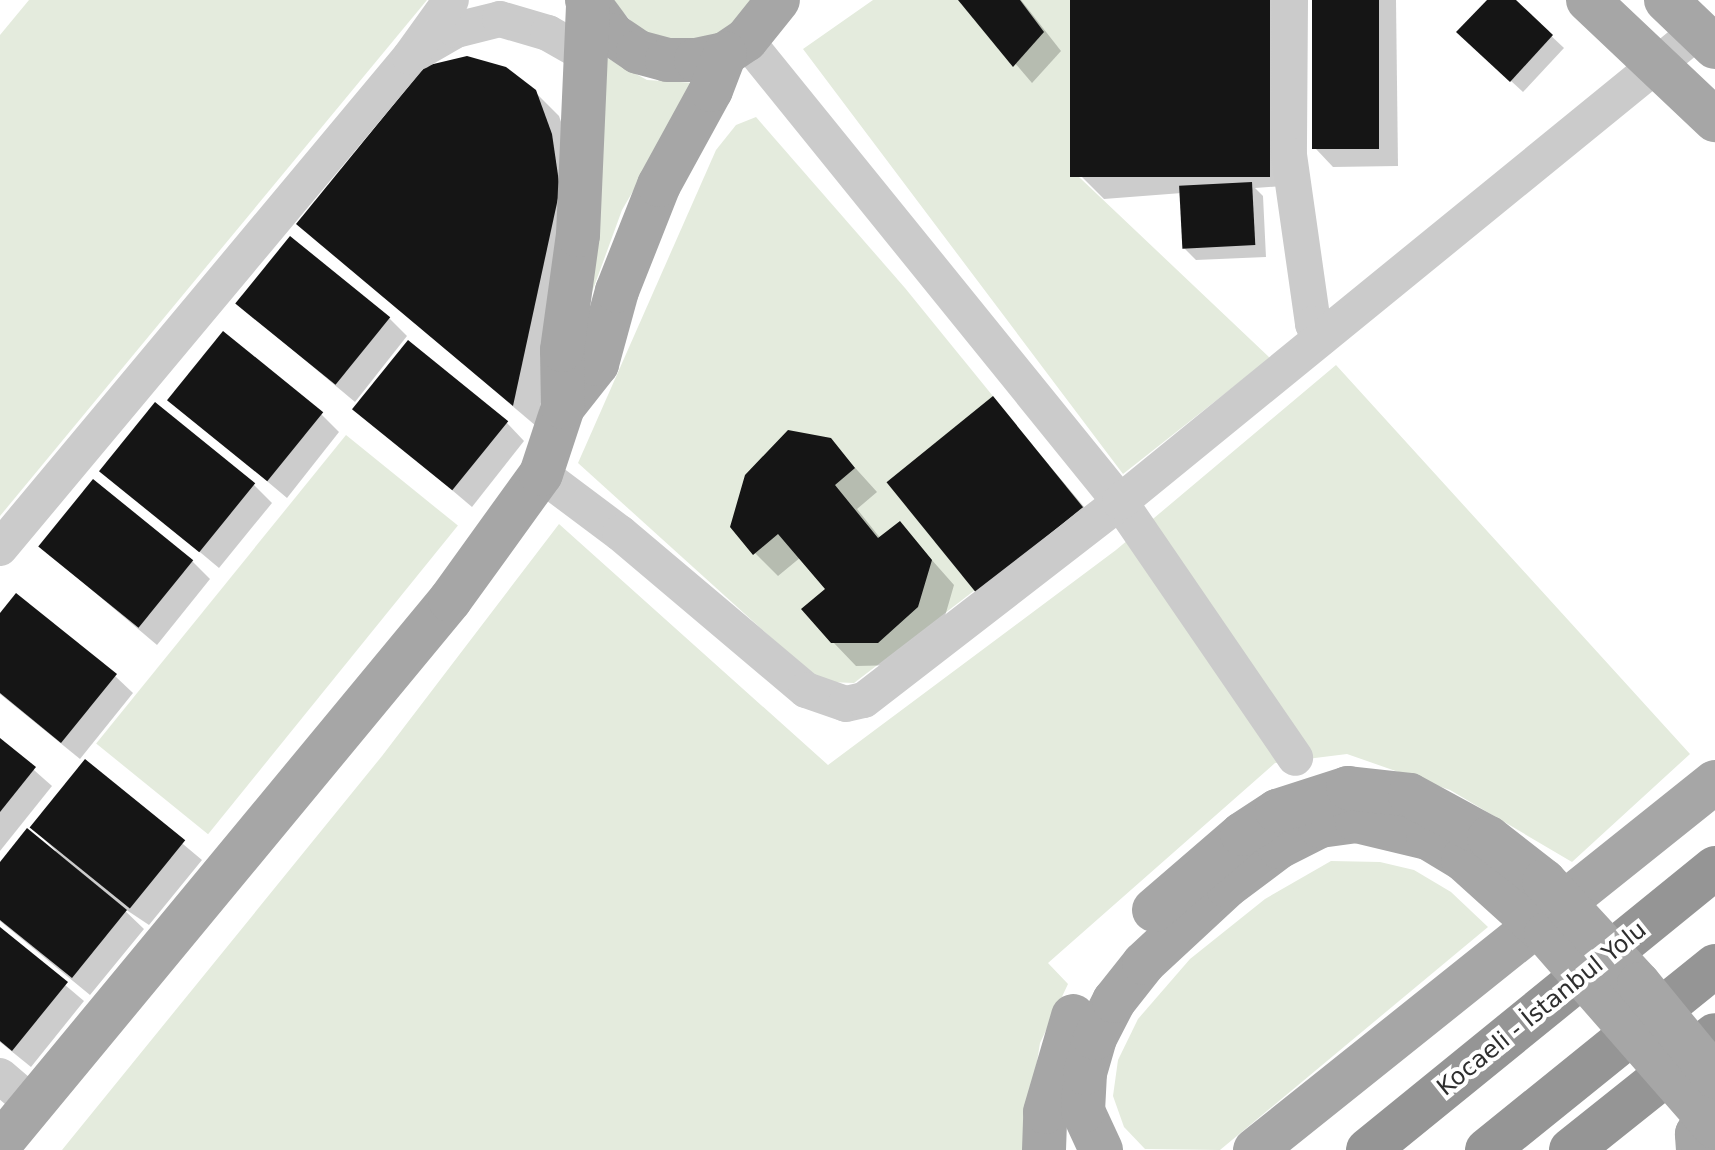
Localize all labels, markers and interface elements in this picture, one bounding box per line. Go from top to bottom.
street label: Kocaeli - İstanbul Yolu [1432,916,1652,1102]

